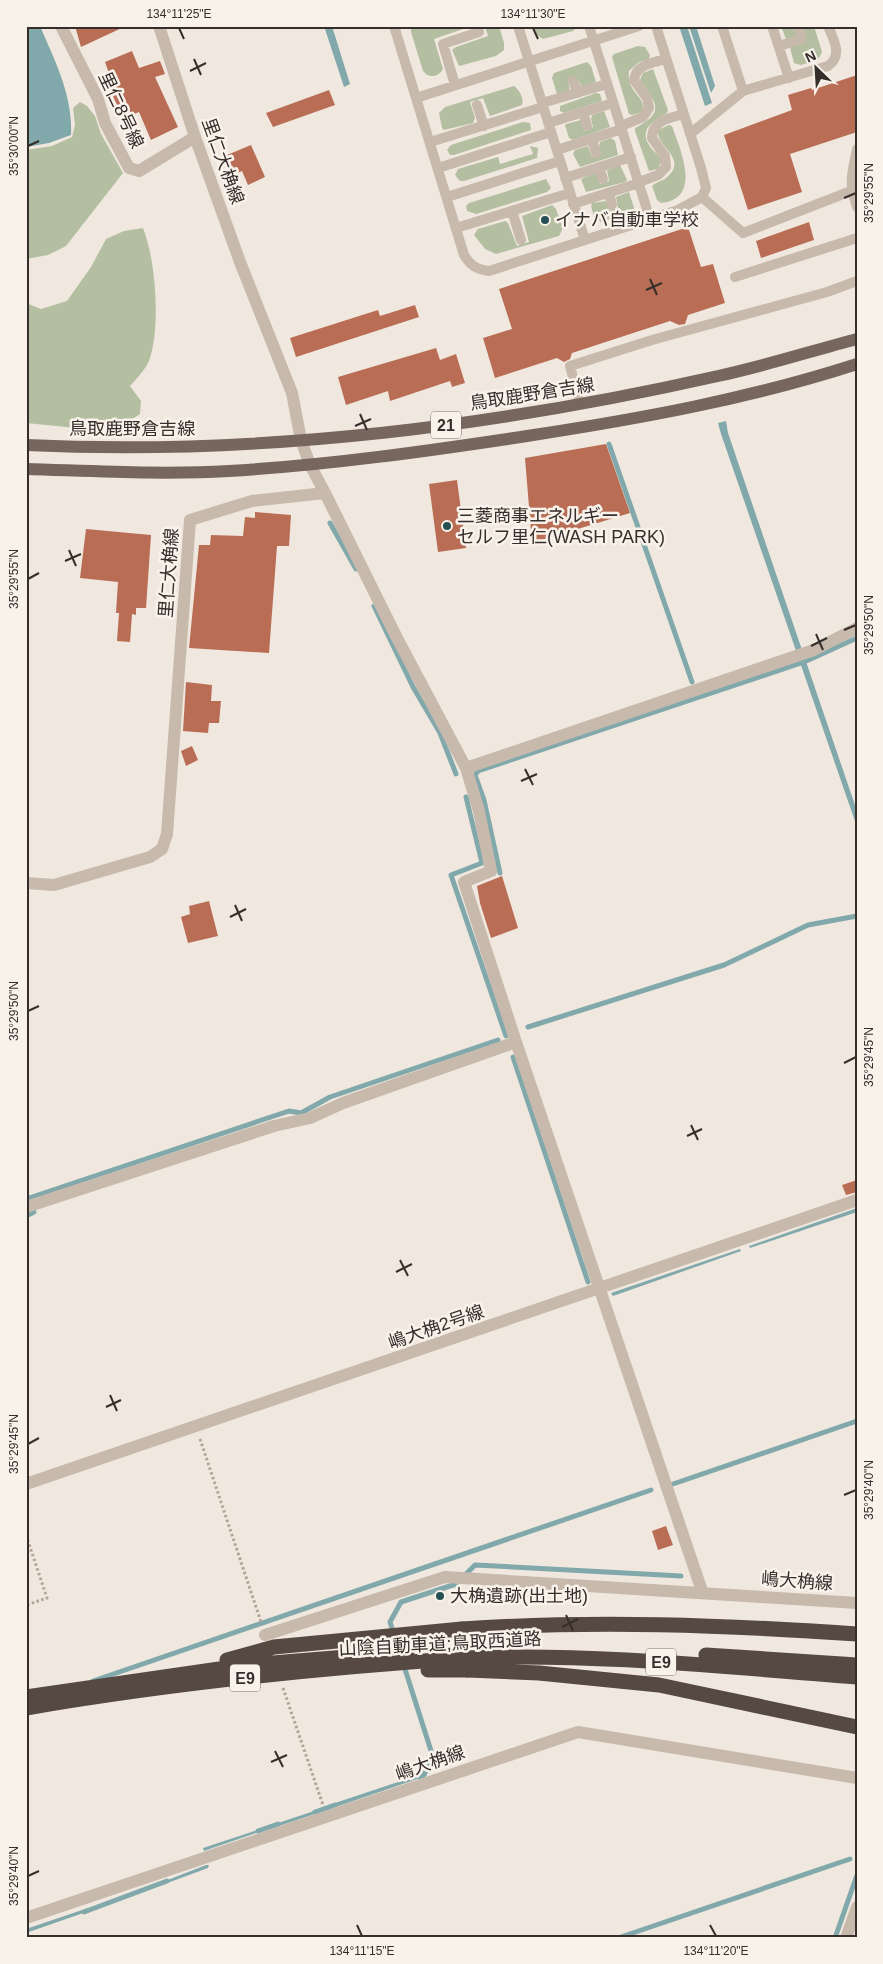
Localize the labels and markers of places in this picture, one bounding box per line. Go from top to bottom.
place label: イナバ自動車学校 [555,210,699,230]
marker: イナバ自動車学校 [539,214,551,226]
place label: 三菱商事エネルギー セルフ里仁(WASH PARK) [457,506,665,547]
marker: 三菱商事エネルギー セルフ里仁(WASH PARK) [441,520,453,532]
place label: 大桷遺跡(出土地) [450,1586,588,1606]
marker: 大桷遺跡(出土地) [434,1590,446,1602]

